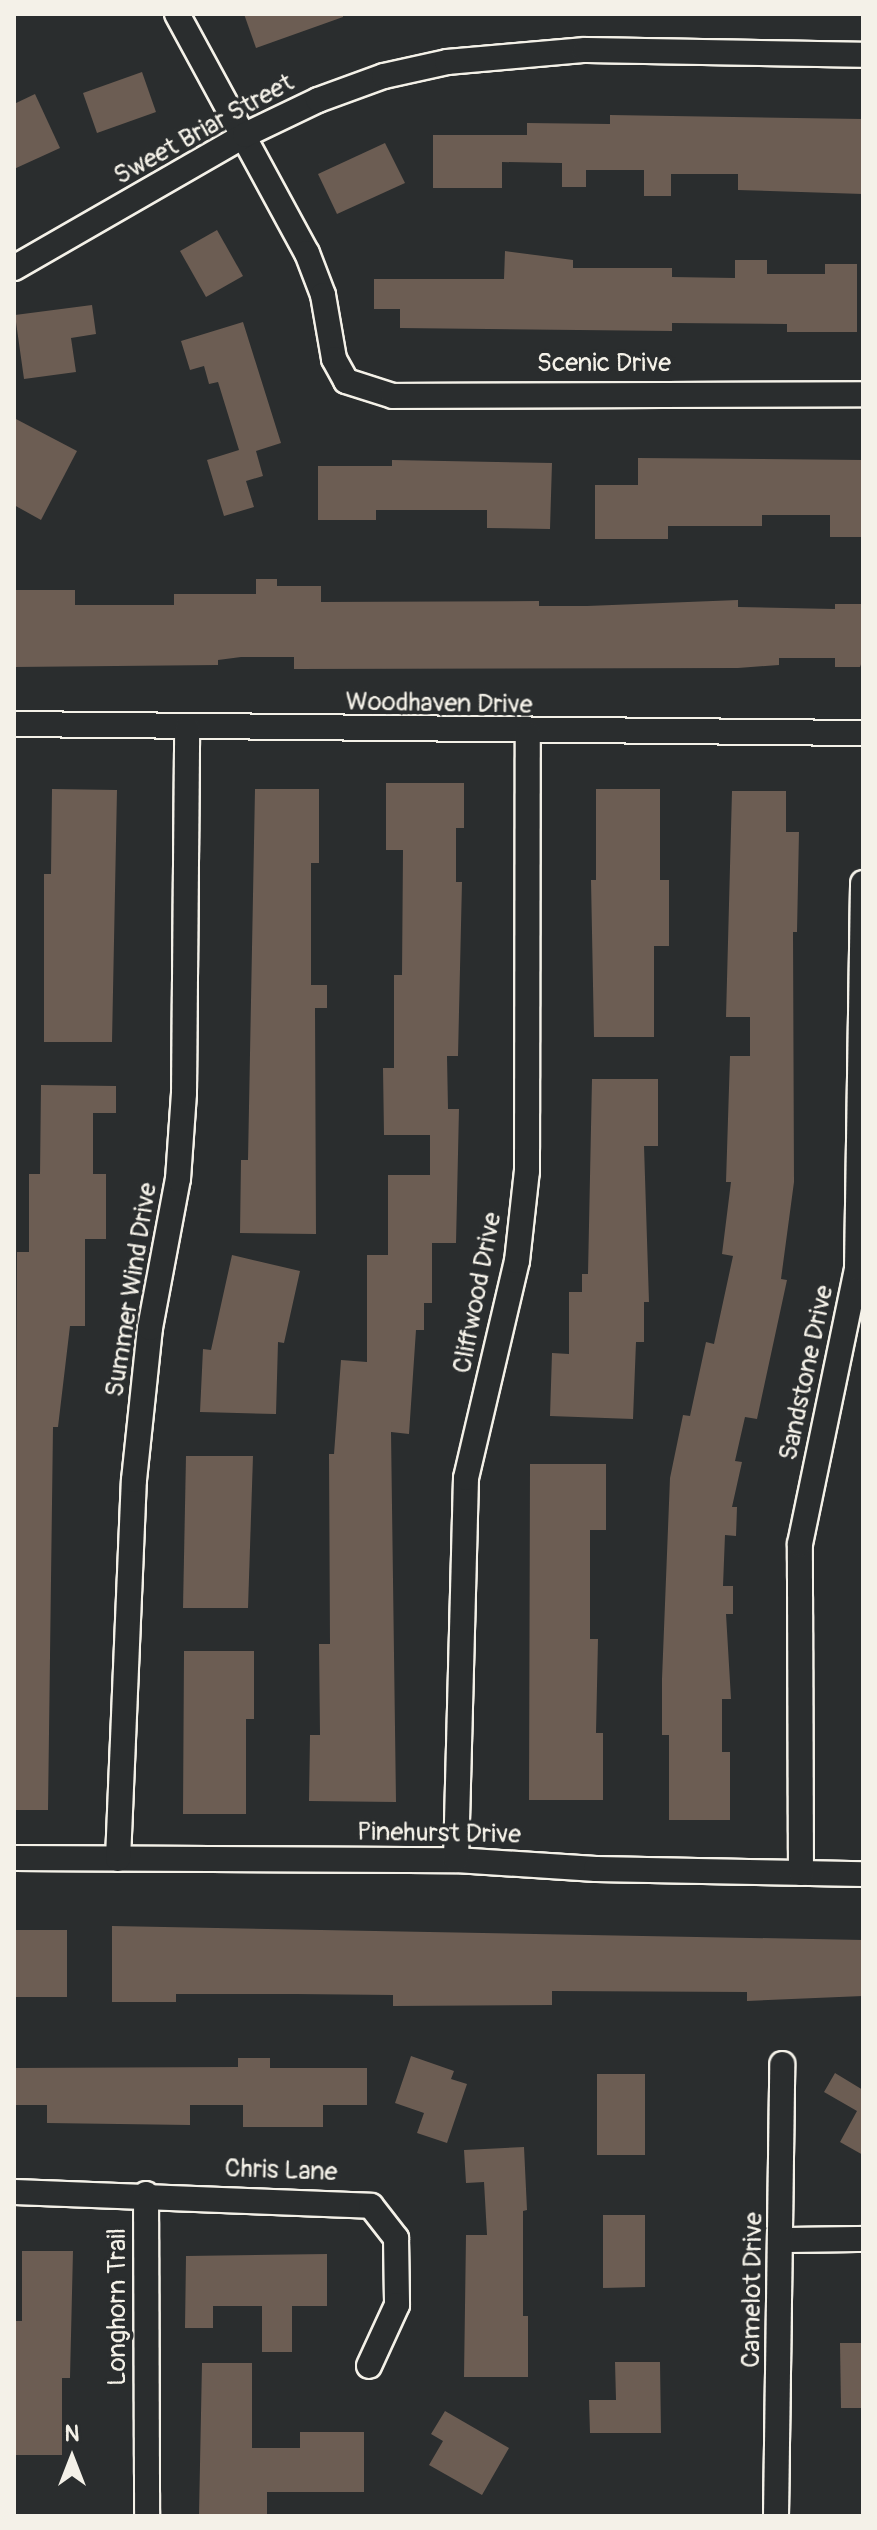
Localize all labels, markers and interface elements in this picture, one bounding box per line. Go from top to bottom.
street label: Sweet Briar Street [109,68,299,192]
street label: Scenic Drive [537,348,671,380]
street label: Woodhaven Drive [345,687,533,721]
street label: Summer Wind Drive [100,1181,164,1399]
street label: Cliffwood Drive [447,1210,509,1376]
street label: Sandstone Drive [773,1283,841,1463]
street label: Pinehurst Drive [357,1817,521,1851]
street label: Chris Lane [224,2153,338,2189]
street label: Camelot Drive [736,2212,770,2368]
street label: Longhorn Trail [102,2228,134,2386]
north arrow [32,2418,112,2498]
text: N [65,2420,79,2448]

